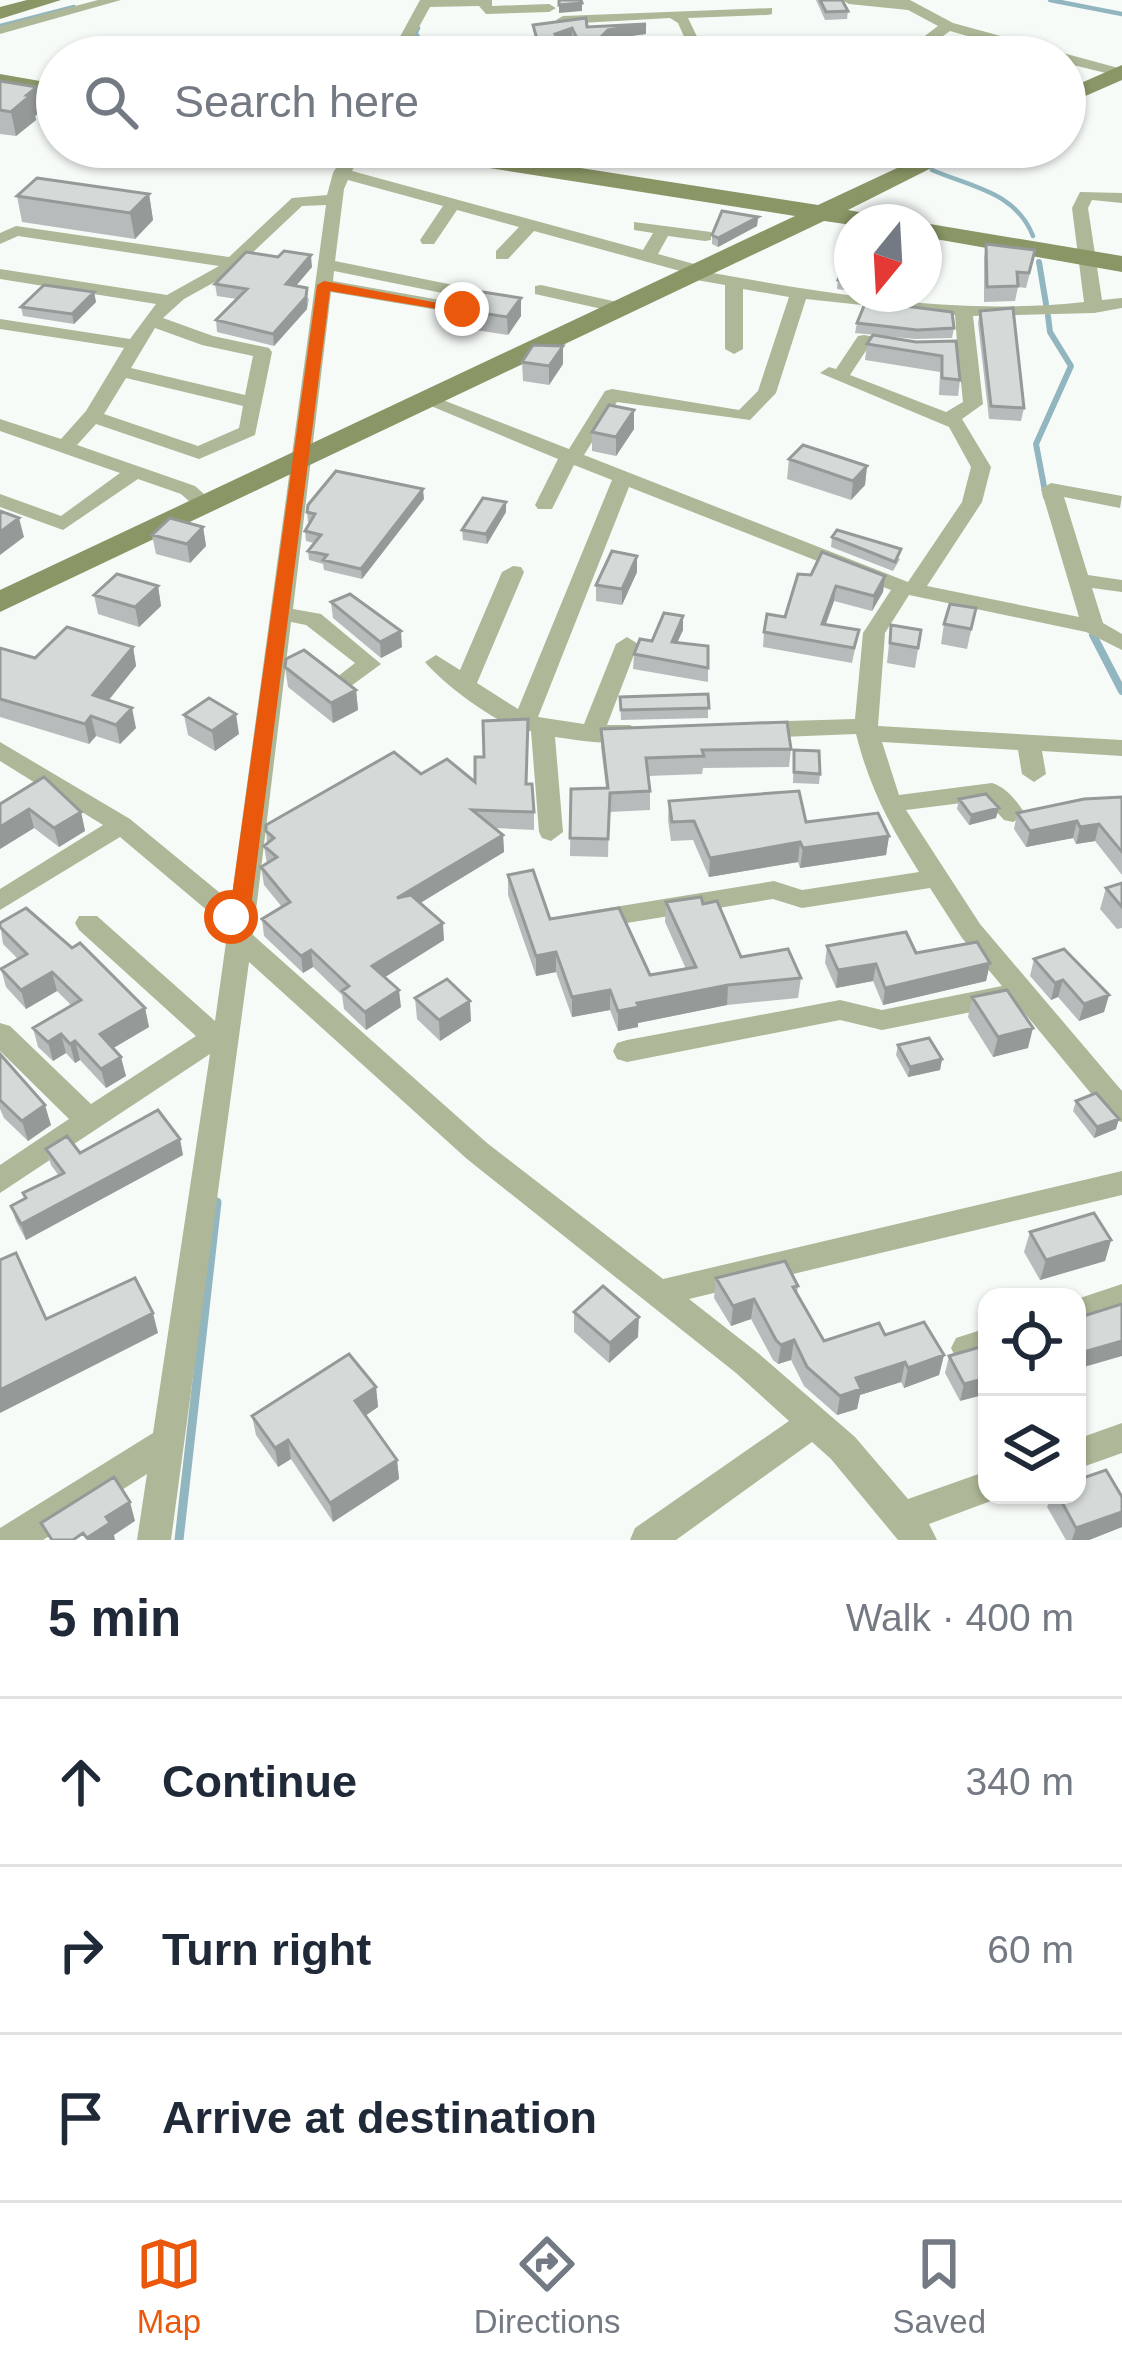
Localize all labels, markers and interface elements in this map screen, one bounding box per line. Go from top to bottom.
search box [36,36,1086,168]
icon: search [78,69,144,135]
text: Search here [174,76,419,127]
north arrow [834,204,942,312]
route end [435,282,489,336]
route start [204,890,258,944]
map controls [978,1288,1086,1504]
button: locate [978,1288,1086,1396]
button: layers [978,1396,1086,1504]
text: 5 min [48,1590,181,1647]
text: Walk · 400 m [846,1596,1074,1639]
icon: ahead [48,1749,114,1815]
text: Continue [162,1756,357,1807]
text: 340 m [966,1760,1074,1803]
icon: right [48,1917,114,1983]
text: Turn right [162,1924,371,1975]
text: 60 m [987,1928,1074,1971]
icon: arrive [48,2085,114,2151]
text: Arrive at destination [162,2092,597,2143]
tab: Map [136,2231,202,2341]
tab: Directions [474,2231,621,2341]
tab: Saved [892,2231,986,2341]

